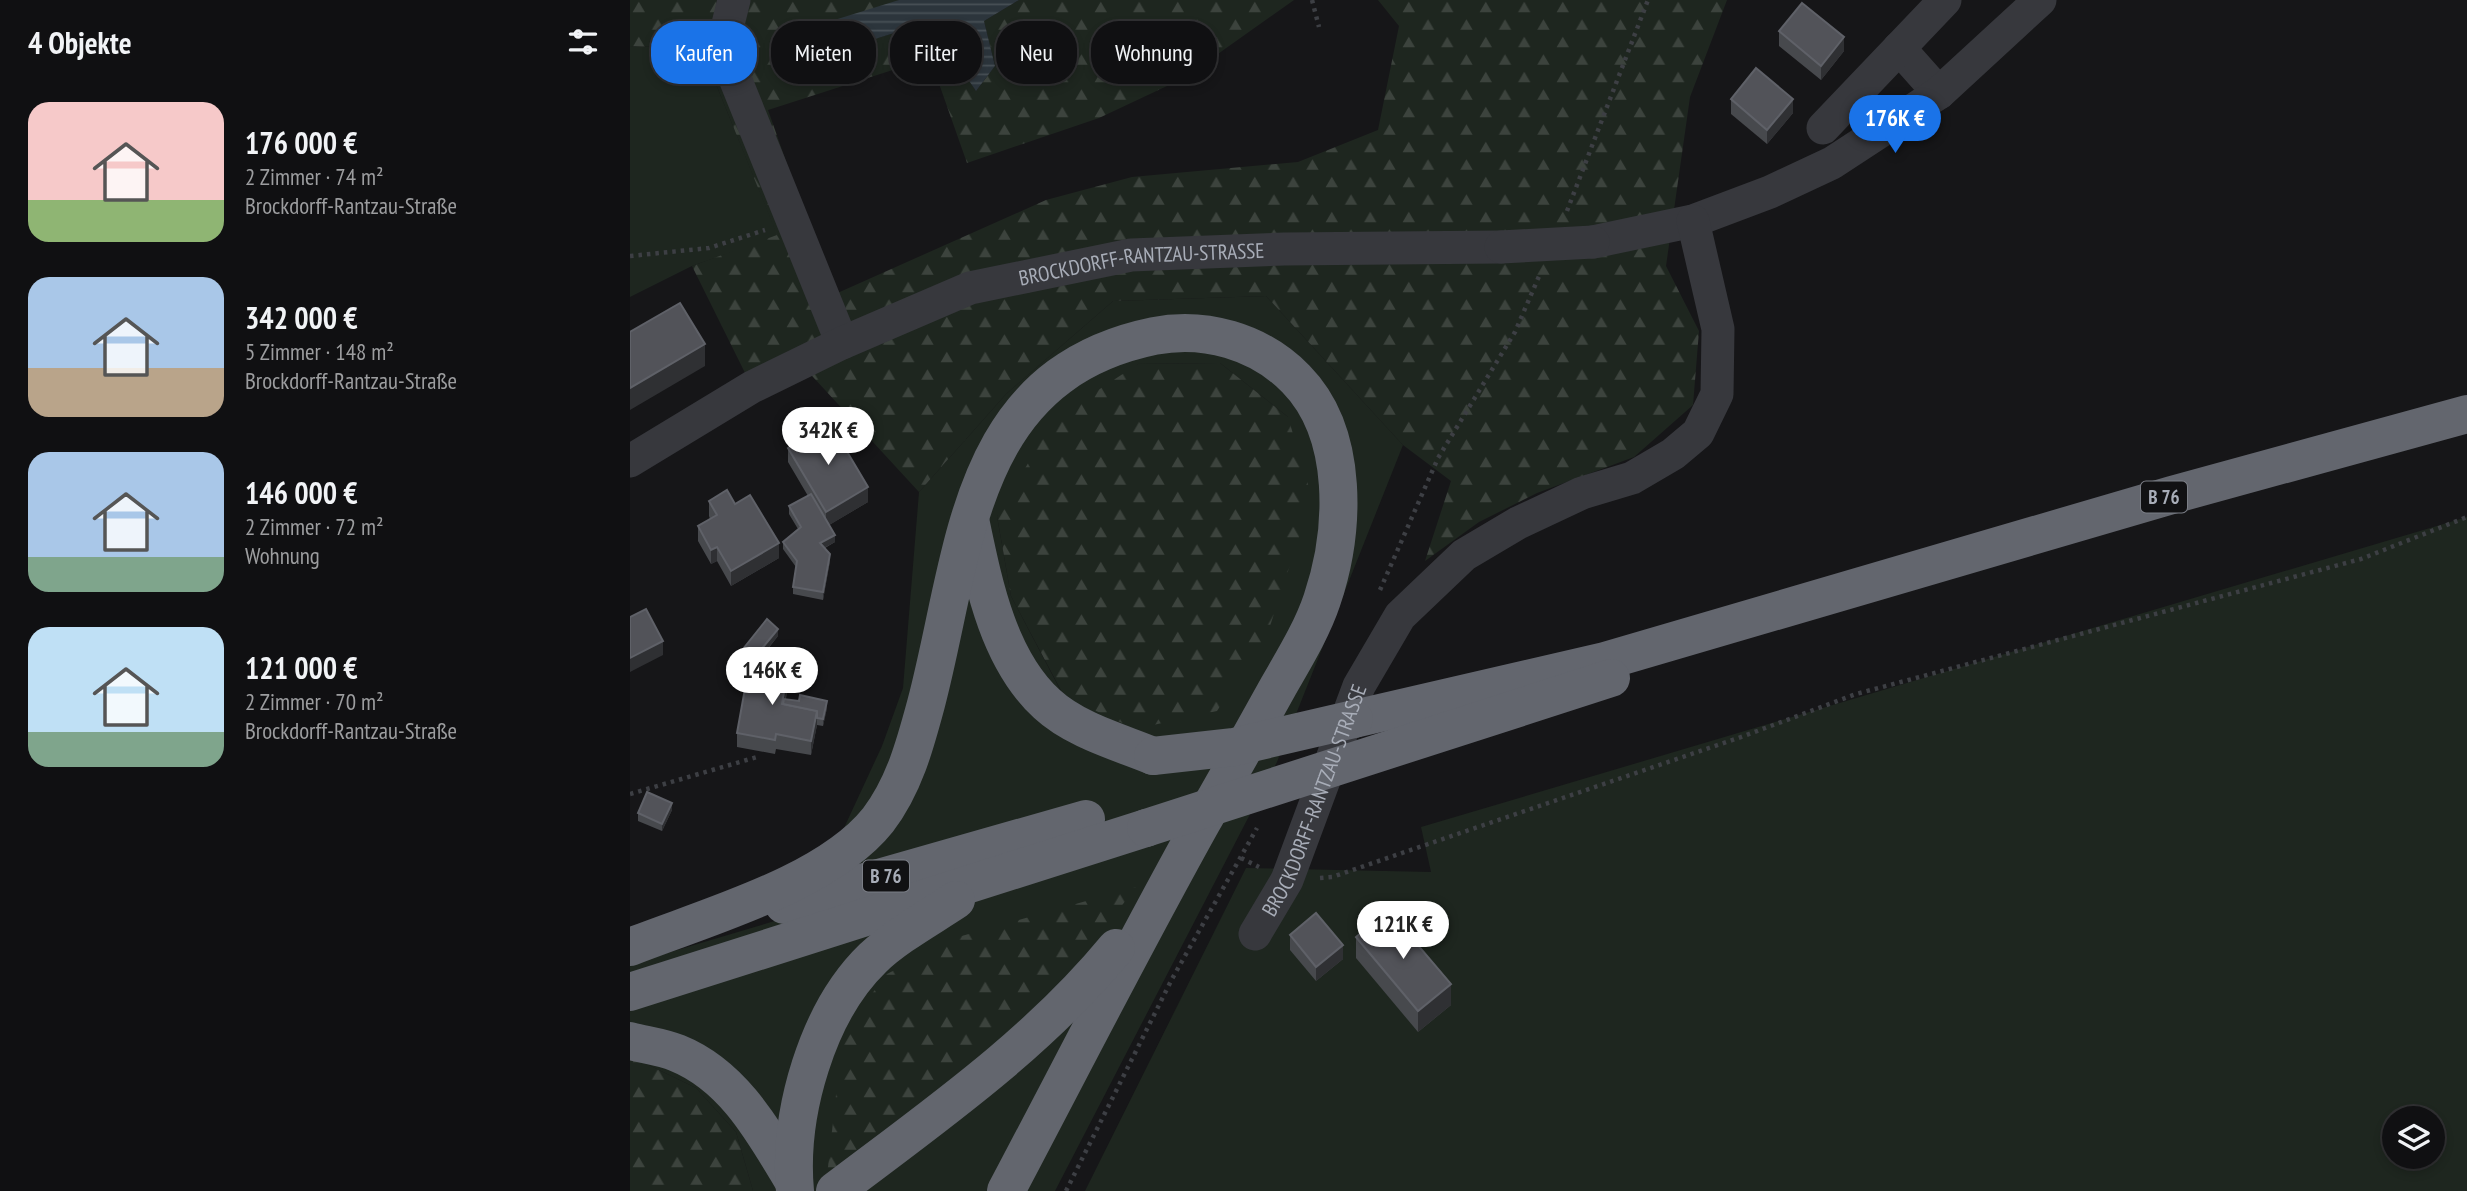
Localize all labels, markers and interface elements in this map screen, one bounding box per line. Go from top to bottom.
chip: Kaufen [651,21,757,84]
chip: Mieten [771,21,876,84]
chip: Filter [890,21,982,84]
chip: Neu [996,21,1077,84]
chip: Wohnung [1091,21,1217,84]
text: 4 Objekte [28,23,132,62]
icon: filters [564,23,602,61]
pin: 176K € [1838,96,1952,155]
text: 176K € [1865,103,1925,132]
text: 176 000 € [245,123,358,162]
icon: home [84,130,168,214]
text: 2 Zimmer · 74 m² [245,162,383,191]
text: Brockdorff-Rantzau-Straße [245,191,457,220]
street label: BROCKDORFF-RANTZAU-STRASSE [1016,236,1265,291]
text: 342 000 € [245,298,358,337]
icon: home [84,305,168,389]
text: 5 Zimmer · 148 m² [245,337,394,366]
text: Brockdorff-Rantzau-Straße [245,366,457,395]
pin: 342K € [771,407,885,467]
text: 342K € [798,415,858,444]
text: 146 000 € [245,473,358,512]
icon: home [84,480,168,564]
road number: B 76 [2141,482,2187,512]
text: 2 Zimmer · 72 m² [245,512,383,541]
text: Wohnung [245,541,320,570]
text: 121 000 € [245,648,358,687]
pin: 146K € [715,648,829,707]
icon: home [84,655,168,739]
text: 146K € [742,655,802,684]
street label: BROCKDORFF-RANTZAU-STRASSE [1255,680,1372,921]
text: 2 Zimmer · 70 m² [245,687,383,716]
text: Brockdorff-Rantzau-Straße [245,716,457,745]
road number: B 76 [863,860,909,891]
pin: 121K € [1346,902,1460,961]
text: 121K € [1373,909,1433,938]
map controls [2382,1106,2445,1169]
button: layers [2382,1106,2445,1169]

